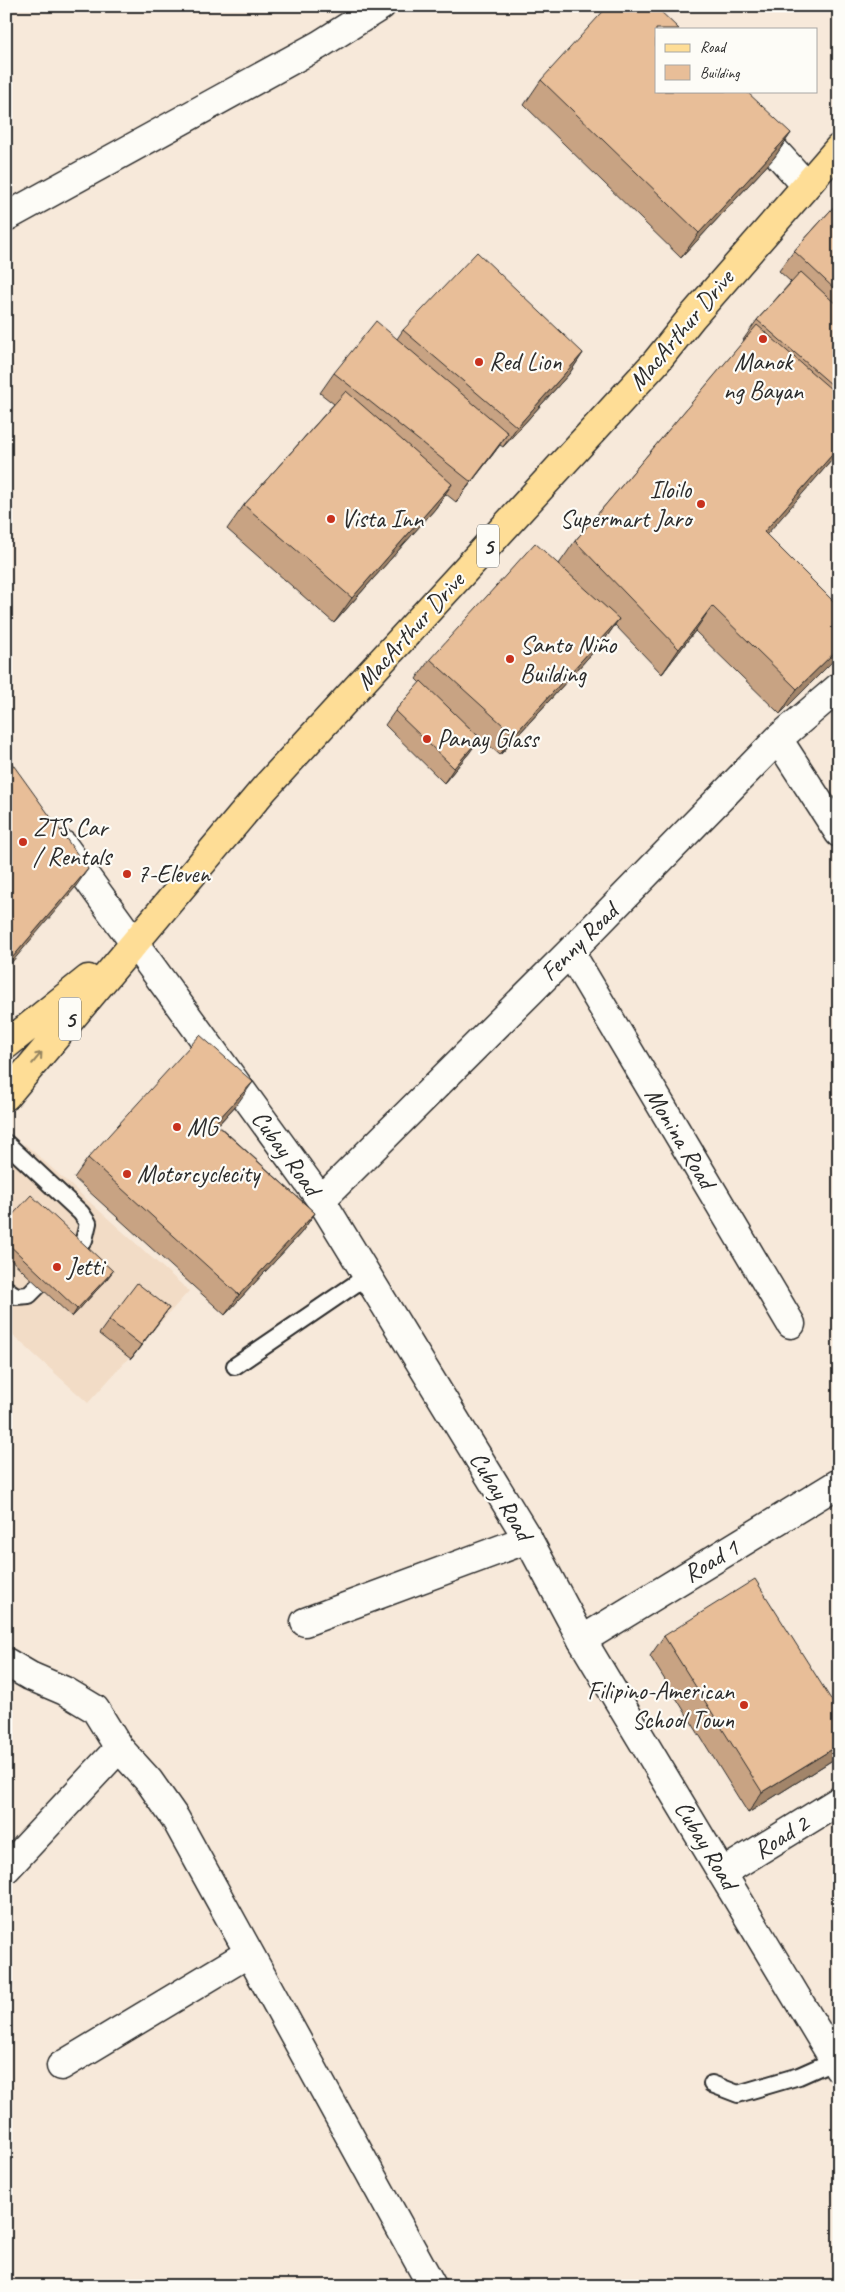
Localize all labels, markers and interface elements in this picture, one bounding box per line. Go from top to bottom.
legend [655,28,818,92]
text: Road [700,38,727,57]
text: Building [700,64,740,83]
street label: MacArthur Drive [621,262,742,397]
marker: Manok ng Bayan [757,333,769,345]
place label: Red Lion [489,346,562,378]
place label: Manok ng Bayan [723,346,804,407]
marker: Red Lion [473,356,485,368]
place label: Iloilo Supermart Jaro [560,474,694,535]
marker: Iloilo Supermart Jaro [695,498,707,510]
place label: Vista Inn [341,503,424,535]
marker: Vista Inn [325,513,337,525]
road number: 5 [477,524,499,568]
street label: MacArthur Drive [349,564,473,697]
place label: Santo Niño Building [520,629,617,690]
marker: Santo Niño Building [504,653,516,665]
place label: Panay Glass [437,723,541,755]
marker: Panay Glass [421,733,433,745]
place label: ZTS Car / Rentals [33,812,113,873]
marker: ZTS Car / Rentals [17,836,29,848]
place label: 7-Eleven [137,858,211,890]
marker: 7-Eleven [121,868,133,880]
street label: Fenny Road [533,893,628,988]
road number: 5 [59,998,81,1040]
one-way arrow [32,1052,43,1065]
street label: Monina Road [637,1082,724,1197]
street label: Cubay Road [244,1104,330,1205]
place label: MG [187,1111,220,1143]
marker: MG [171,1121,183,1133]
place label: Motorcyclecity [137,1158,262,1190]
marker: Motorcyclecity [121,1168,133,1180]
place label: Jetti [66,1251,107,1283]
marker: Jetti [51,1261,63,1273]
street label: Cubay Road [462,1446,542,1549]
street label: Road 1 [677,1531,746,1590]
place label: Filipino-American School Town [587,1675,735,1736]
marker: Filipino-American School Town [738,1699,750,1711]
street label: Cubay Road [667,1795,747,1898]
street label: Road 2 [747,1807,816,1866]

